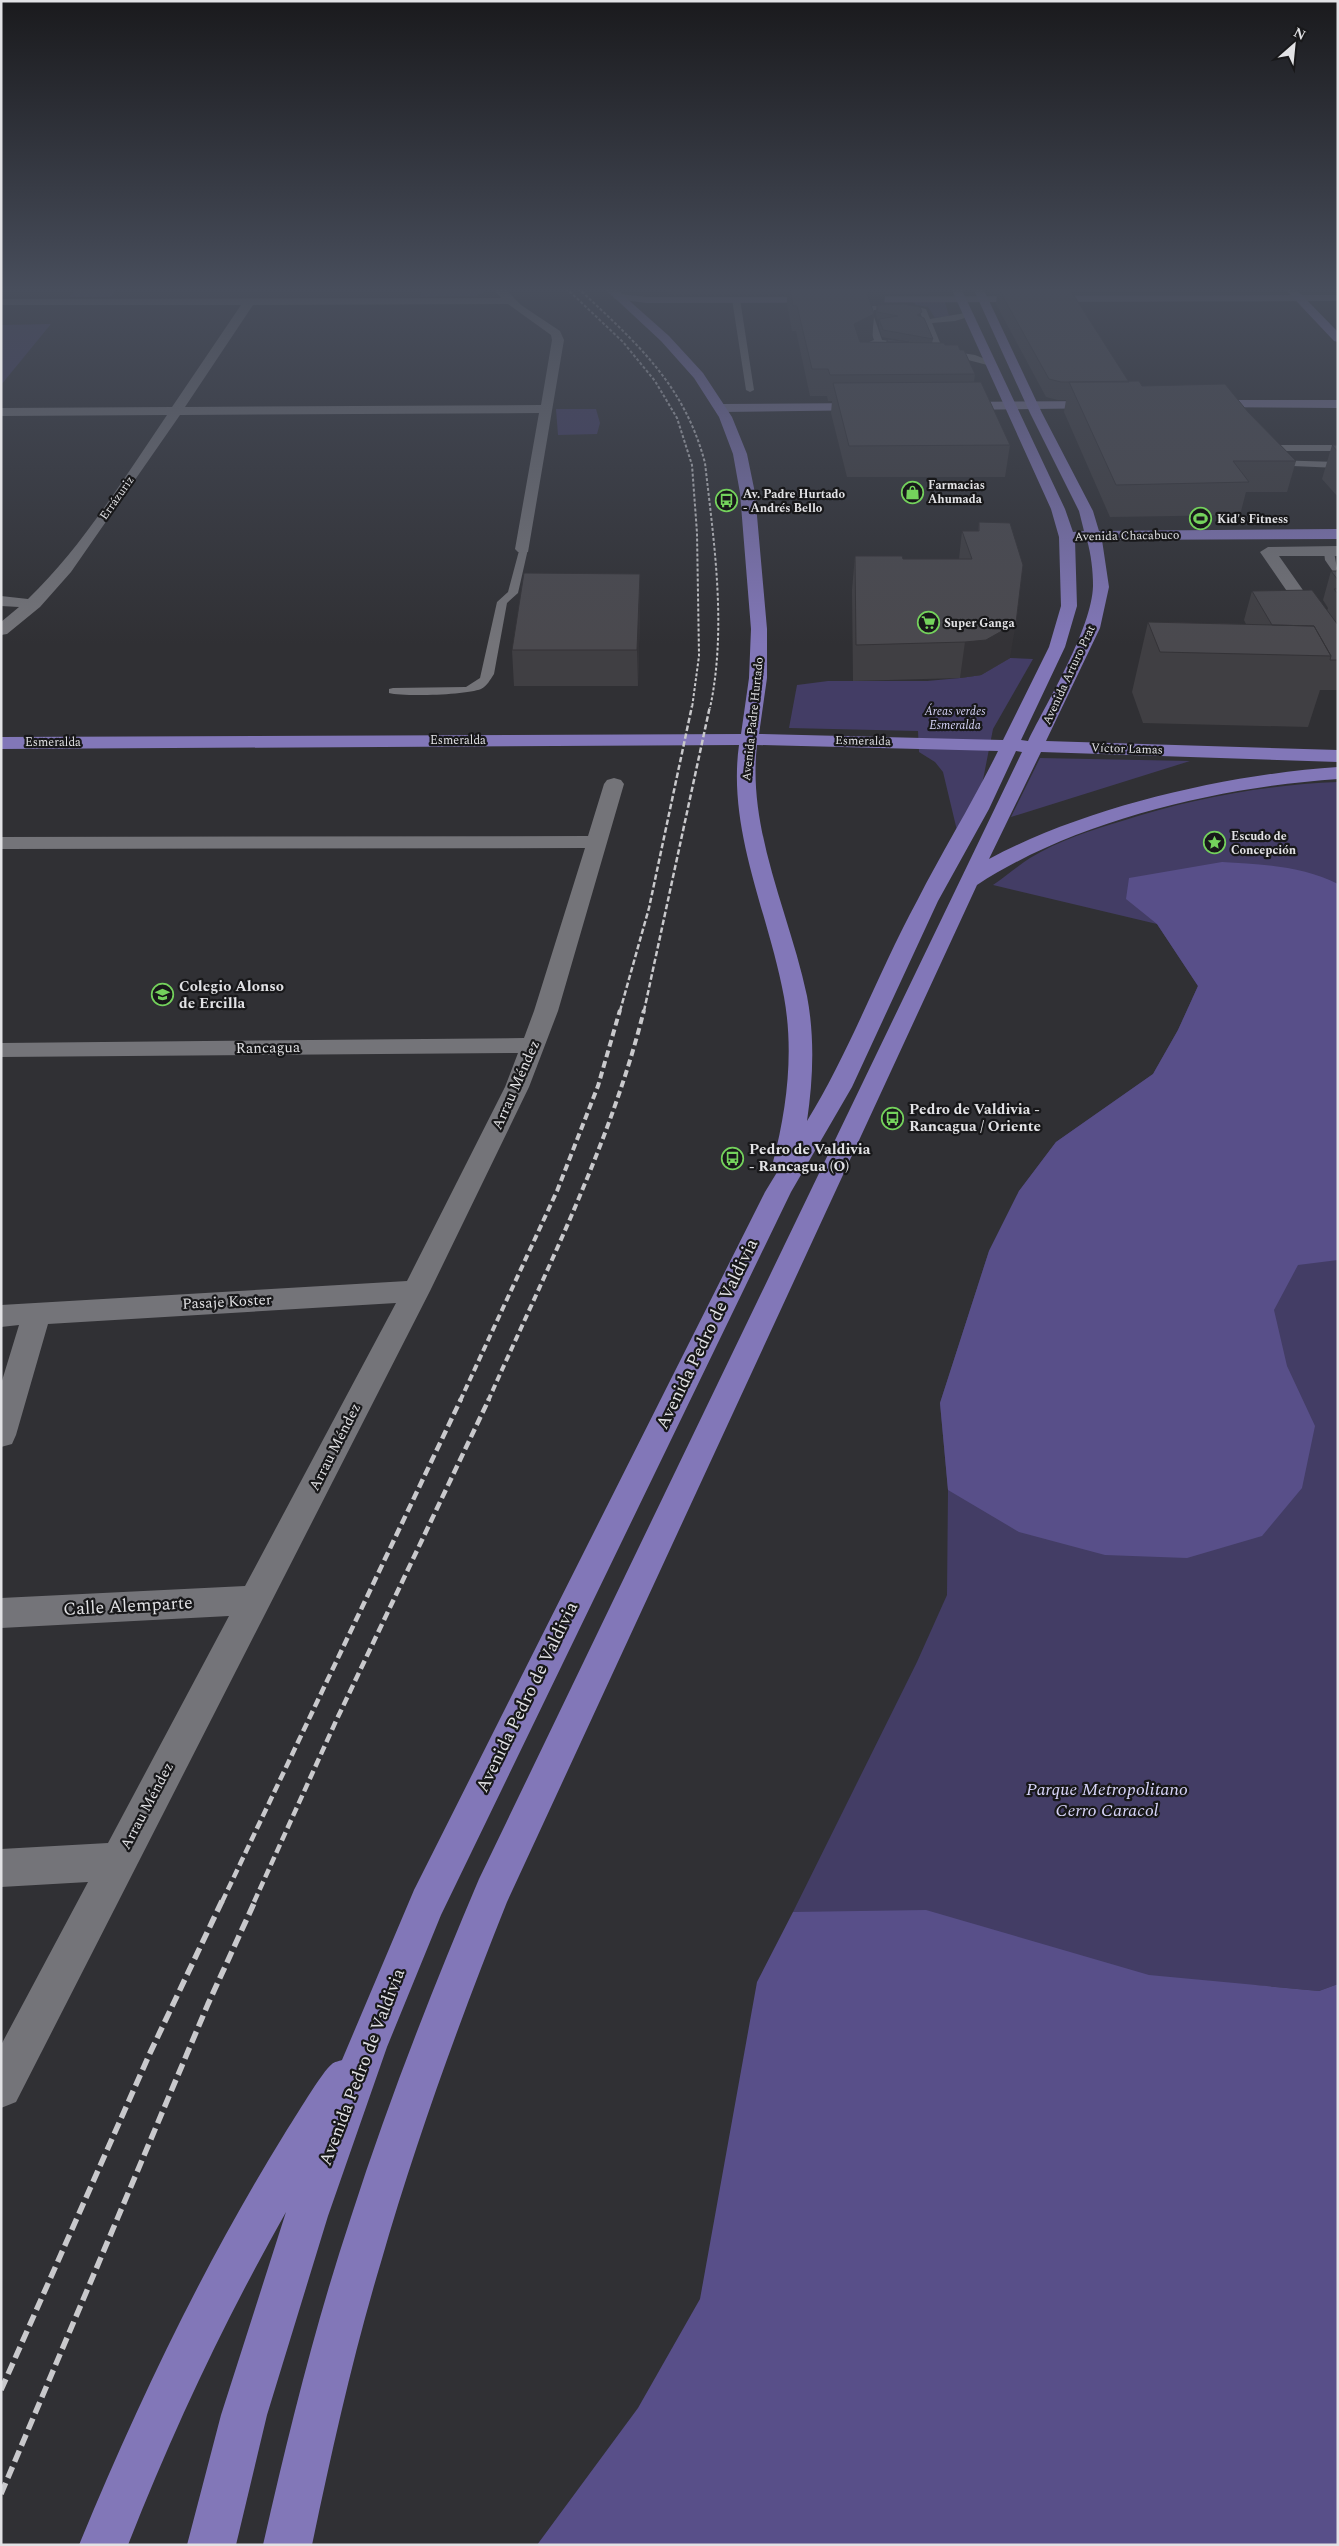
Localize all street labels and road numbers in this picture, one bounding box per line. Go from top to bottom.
street label: Errázuriz [95,472,139,524]
street label: Avenida Chacabuco [1074,526,1180,546]
street label: Avenida Arturo Prat [1038,622,1100,728]
street label: Avenida Padre Hurtado [737,656,769,782]
street label: Esmeralda [430,731,486,750]
street label: Esmeralda [835,731,891,751]
street label: Esmeralda [25,733,81,752]
street label: Víctor Lamas [1091,738,1163,760]
street label: Rancagua [236,1036,301,1060]
street label: Arrau Méndez [486,1036,546,1134]
street label: Avenida Pedro de Valdivia [649,1234,765,1434]
street label: Pasaje Koster [182,1288,272,1316]
street label: Arrau Méndez [303,1399,367,1495]
street label: Calle Alemparte [63,1589,193,1623]
street label: Avenida Pedro de Valdivia [469,1597,585,1797]
street label: Arrau Méndez [114,1758,180,1854]
street label: Avenida Pedro de Valdivia [312,1964,412,2170]

